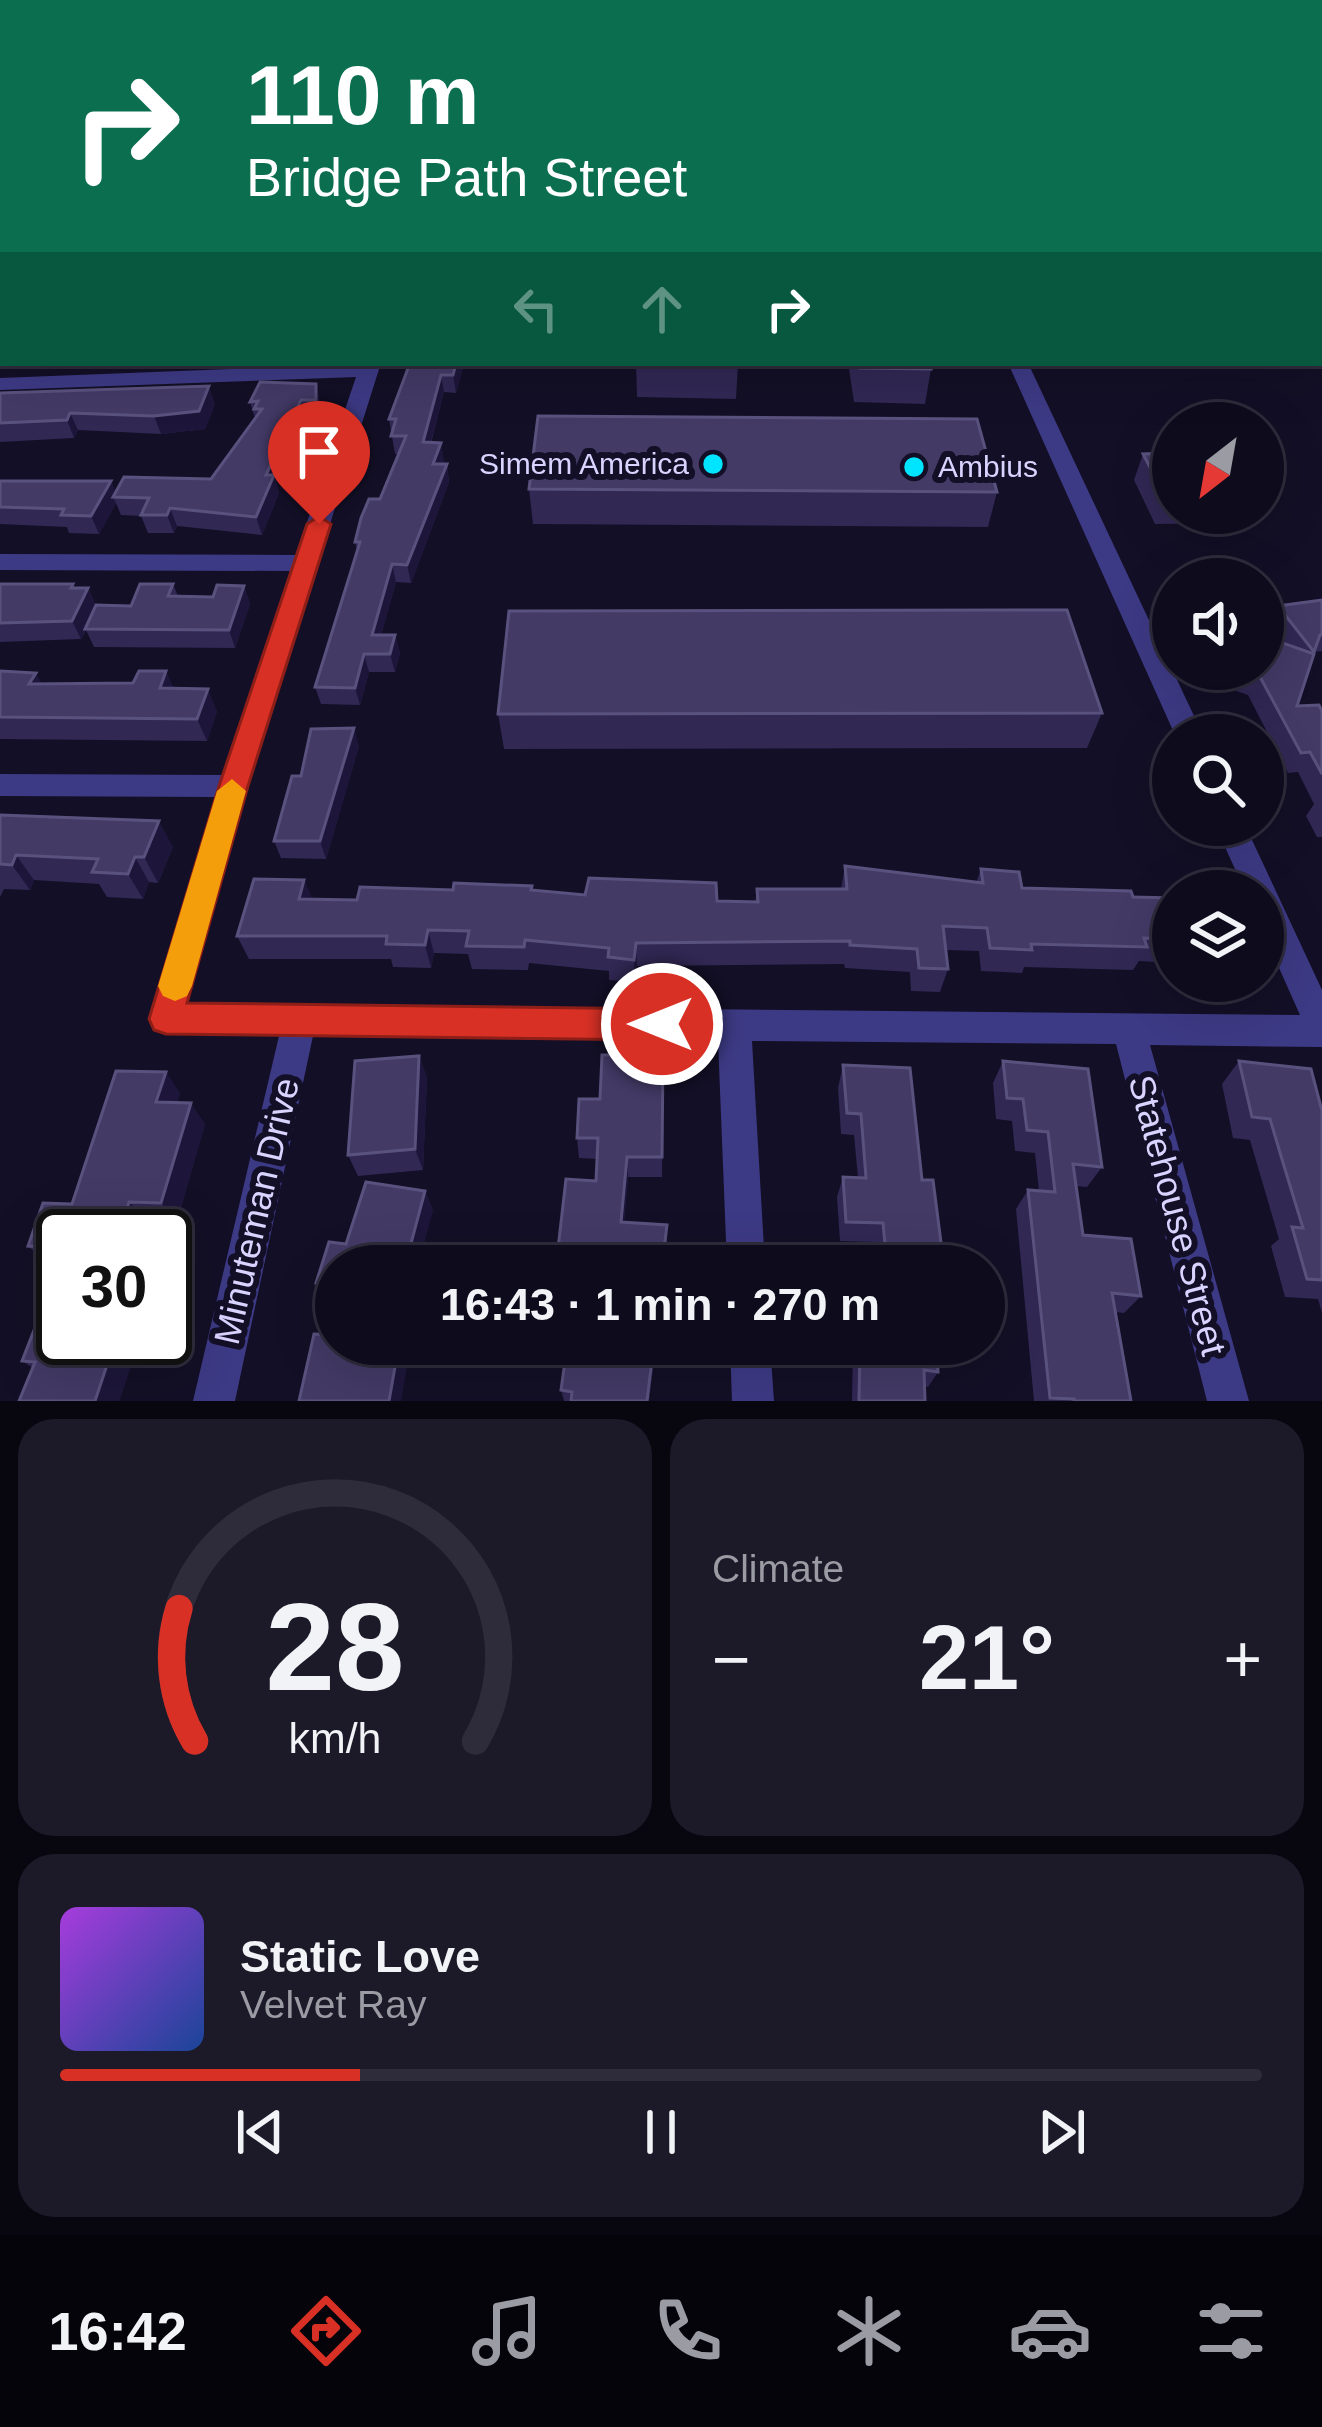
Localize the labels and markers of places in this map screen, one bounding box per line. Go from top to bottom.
pin [268,401,370,524]
place label: Simem America [479,447,689,480]
place label: Ambius [938,450,1038,483]
marker: Simem America [700,451,726,477]
marker: Ambius [901,454,927,480]

